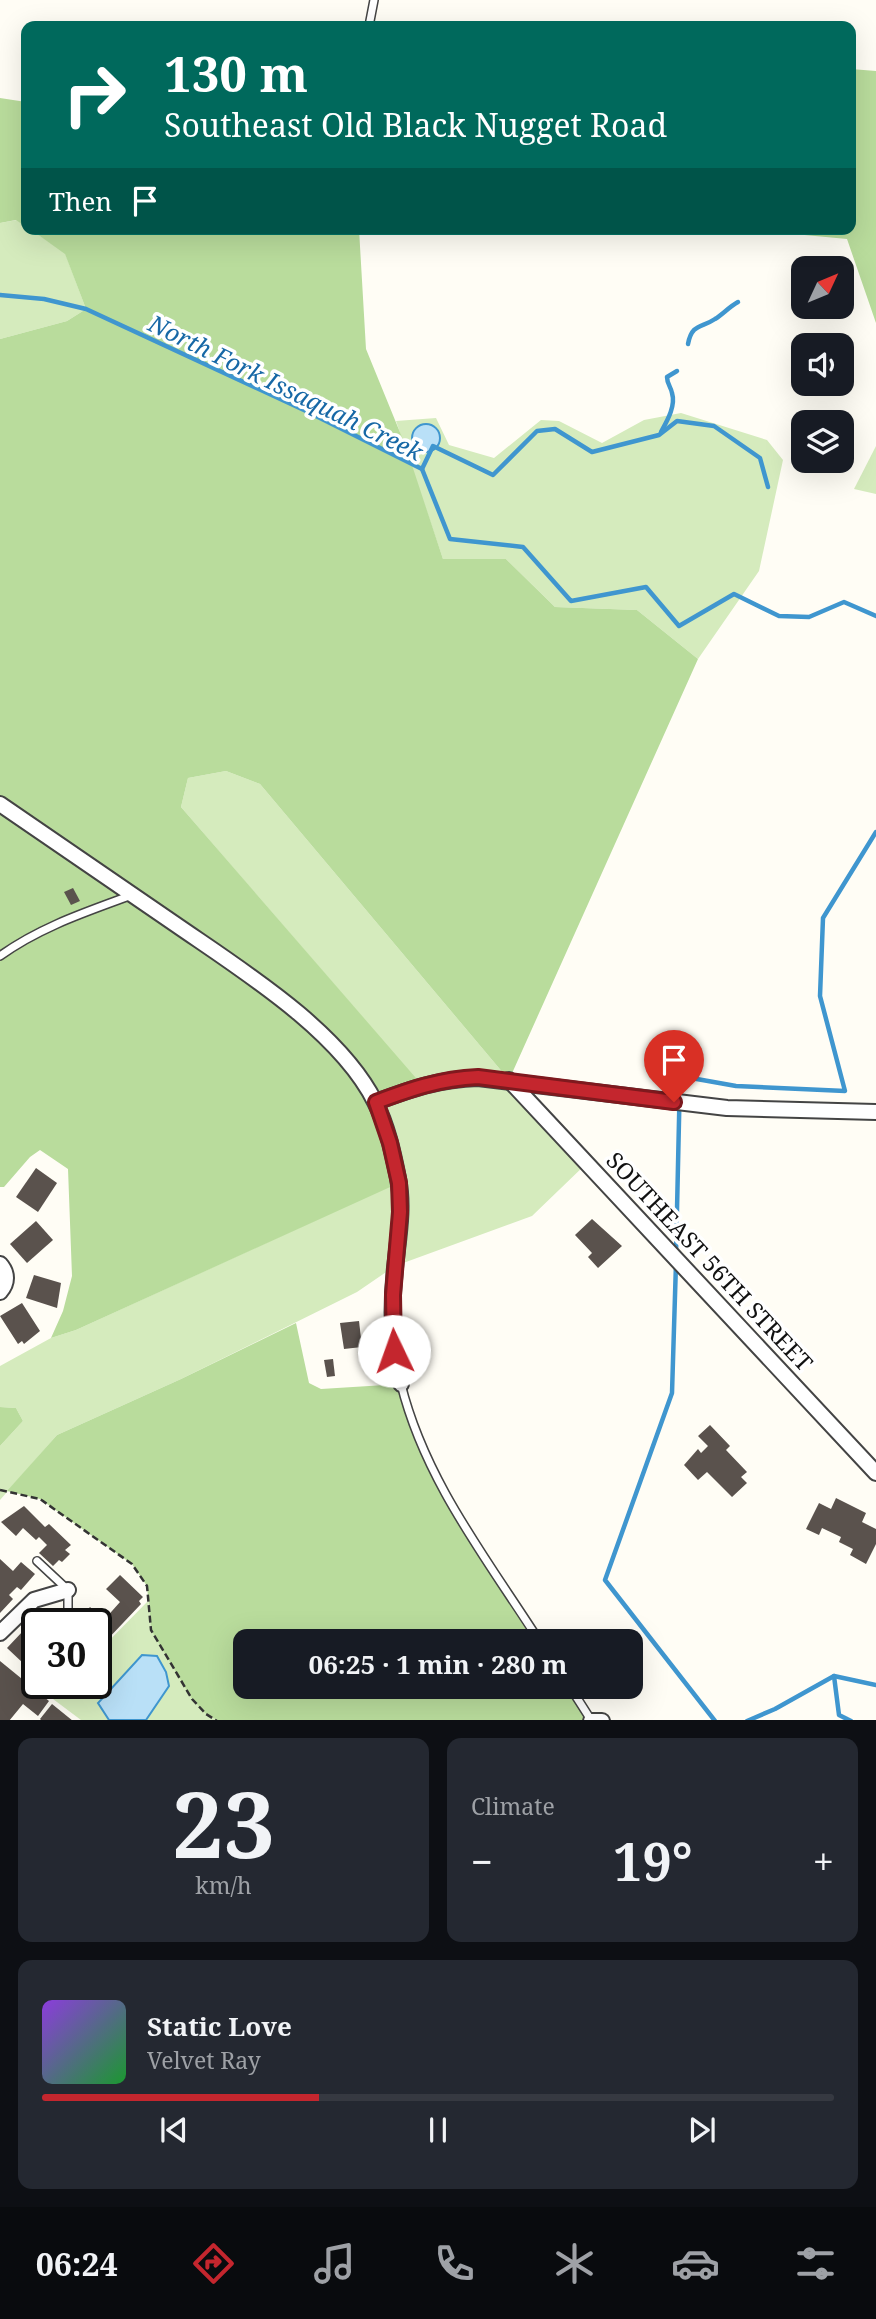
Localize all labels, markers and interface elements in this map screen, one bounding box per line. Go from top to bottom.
text: 130 m [164,40,308,106]
icon: right [49,49,140,140]
text: Southeast Old Black Nugget Road [164,103,667,146]
icon: arrive [126,182,164,220]
text: Then [49,183,112,219]
north arrow [791,256,854,318]
map controls [791,256,854,473]
water label: North Fork Issaquah Creek [142,306,430,468]
button: sound [791,333,854,396]
button: layers [791,410,854,473]
pin [644,1030,704,1102]
icon: arrive [655,1041,693,1079]
street label: SOUTHEAST 56TH STREET [600,1144,820,1378]
position arrow [357,1314,431,1388]
speed limit sign: 30 [21,1608,112,1699]
text: 06:25 · 1 min · 280 m [308,1646,568,1682]
text: 23 [172,1761,275,1885]
text: Climate [471,1790,555,1822]
text: 19° [613,1825,693,1896]
text: − [471,1835,493,1887]
text: + [813,1835,834,1887]
text: km/h [195,1869,252,1901]
text: Static Love [147,2008,292,2044]
text: Velvet Ray [147,2044,261,2076]
icon: previous [155,2111,193,2149]
icon: pause [419,2111,457,2149]
icon: next [683,2111,721,2149]
icon: directions [189,2239,238,2288]
icon: music [310,2239,359,2288]
icon: phone [430,2239,479,2288]
icon: climate [550,2239,599,2288]
icon: car [671,2239,720,2288]
icon: filters [791,2239,840,2288]
text: 06:24 [36,2242,118,2285]

